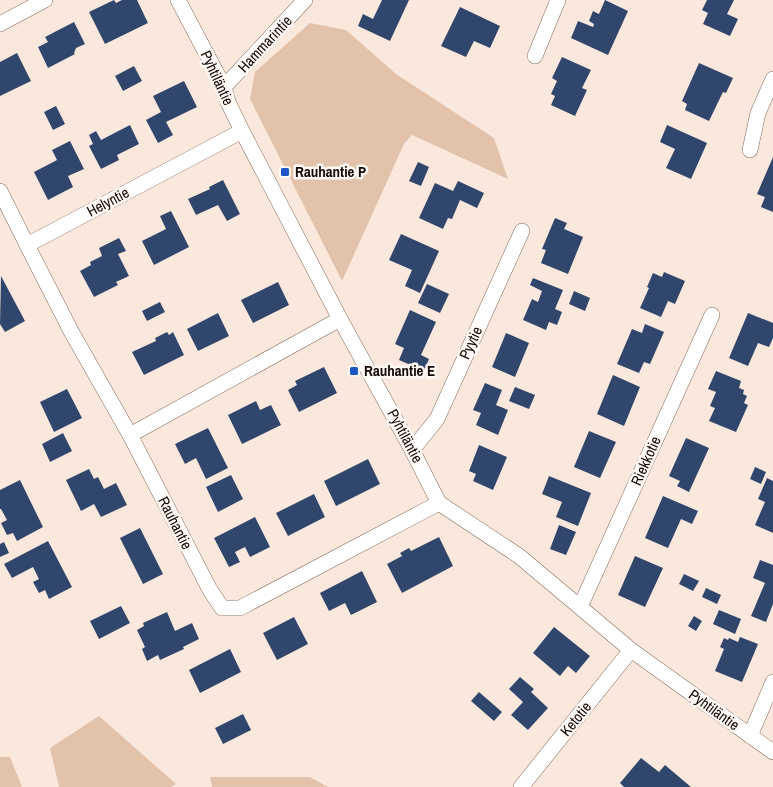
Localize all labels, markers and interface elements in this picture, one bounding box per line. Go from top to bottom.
street label: Hammarintie [233,10,297,77]
street label: Pyhtiläntie [196,47,239,109]
place label: Rauhantie P [295,161,366,182]
marker: Rauhantie P [279,166,291,178]
street label: Helyntie [83,182,133,221]
street label: Pyytie [454,323,487,363]
place label: Rauhantie E [364,360,435,381]
marker: Rauhantie E [348,365,360,377]
street label: Pyhtiläntie [383,405,428,466]
street label: Riekkotie [625,433,666,489]
street label: Rauhantie [153,493,198,553]
street label: Pyhtiläntie [685,684,744,735]
street label: Ketotie [555,697,596,740]

